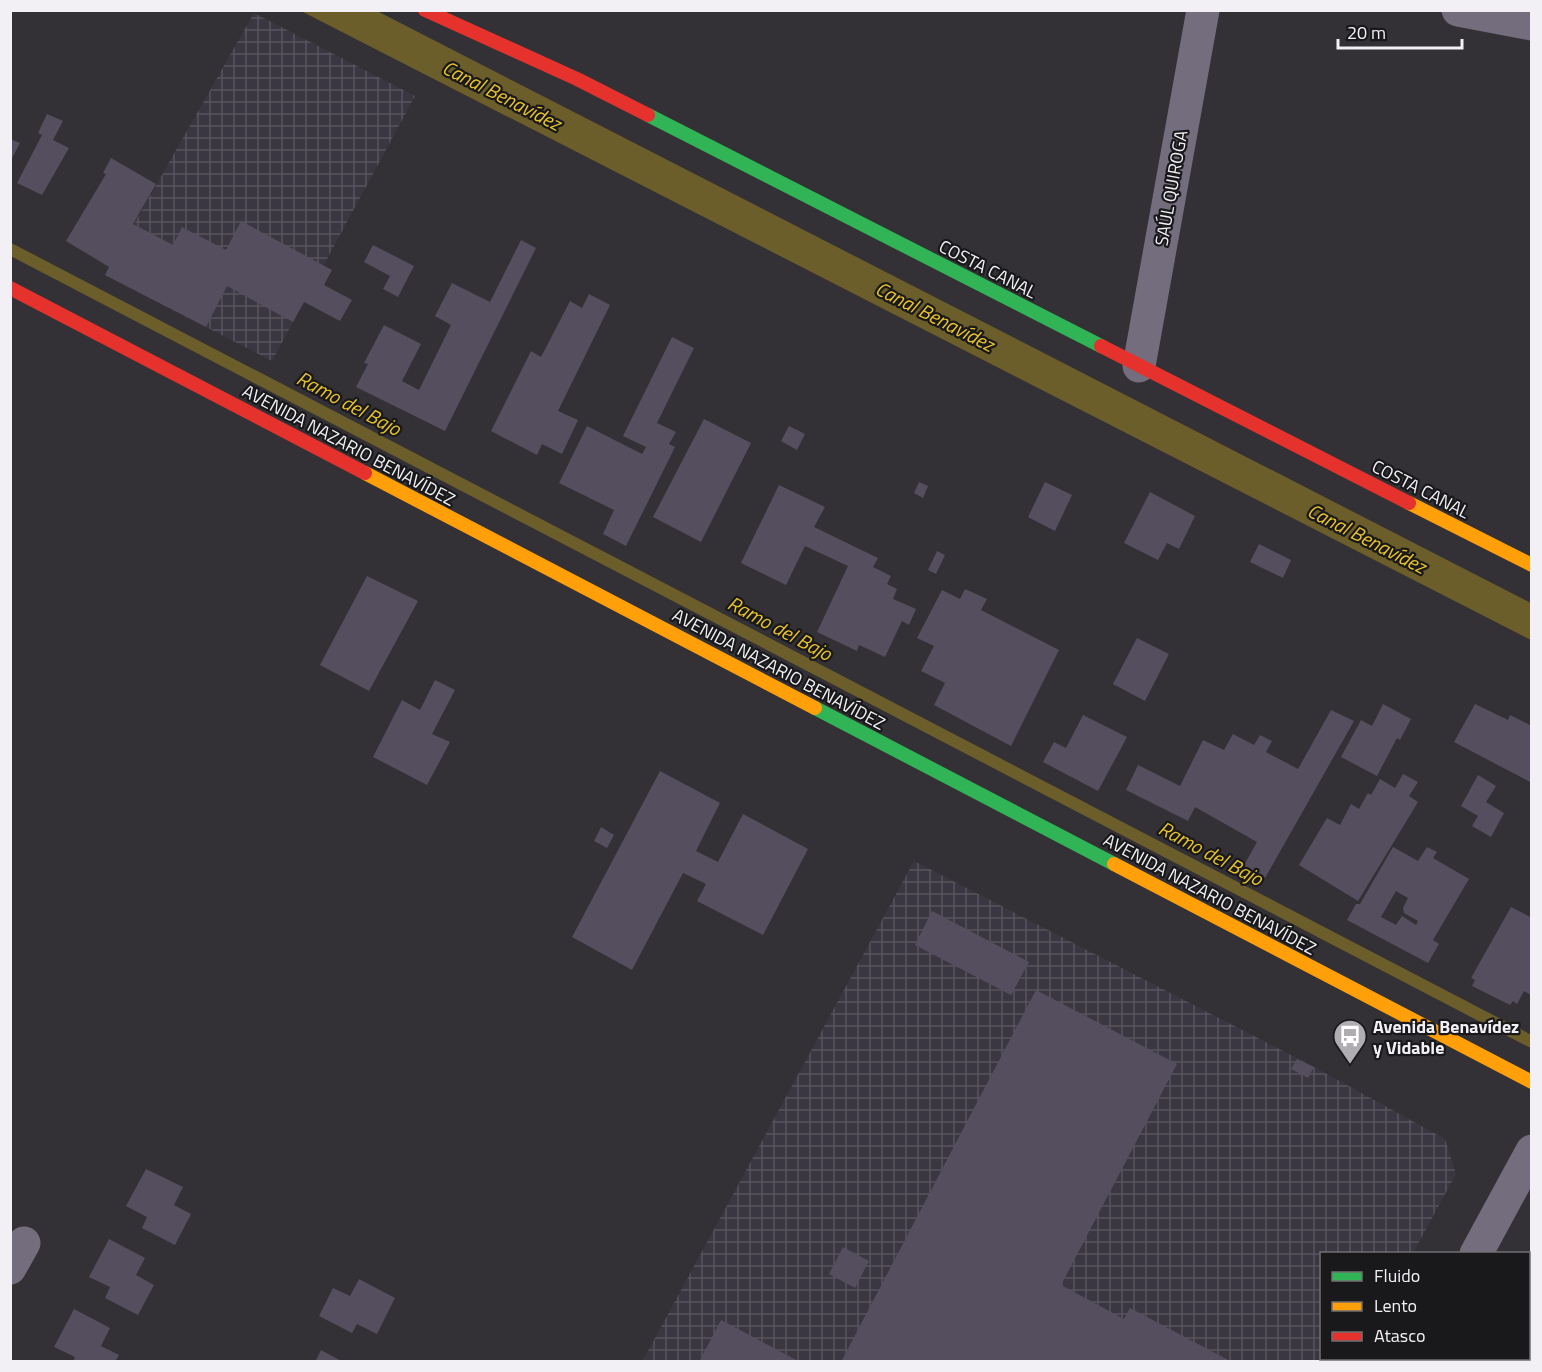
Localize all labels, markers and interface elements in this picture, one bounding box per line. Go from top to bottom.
scale bar [1338,12,1462,50]
text: 20 m [1347,19,1386,46]
water label: Canal Benavídez [437,52,568,139]
street label: SAÚL QUIROGA [1148,128,1195,248]
street label: COSTA CANAL [934,233,1042,305]
water label: Canal Benavídez [870,273,1001,360]
water label: Ramo del Bajo [291,362,408,444]
street label: AVENIDA NAZARIO BENAVÍDEZ [238,377,460,513]
street label: COSTA CANAL [1367,453,1475,525]
water label: Canal Benavídez [1302,495,1433,582]
water label: Ramo del Bajo [722,587,839,669]
street label: AVENIDA NAZARIO BENAVÍDEZ [668,601,890,737]
water label: Ramo del Bajo [1153,812,1270,894]
street label: AVENIDA NAZARIO BENAVÍDEZ [1099,826,1321,962]
place label: Avenida Benavídez y Vidable [1373,1013,1519,1061]
bus stop icon: Avenida Benavídez y Vidable [1332,1018,1368,1065]
legend [1320,1252,1530,1360]
text: Fluido [1374,1262,1420,1289]
text: Lento [1374,1292,1417,1319]
text: Atasco [1374,1322,1425,1349]

